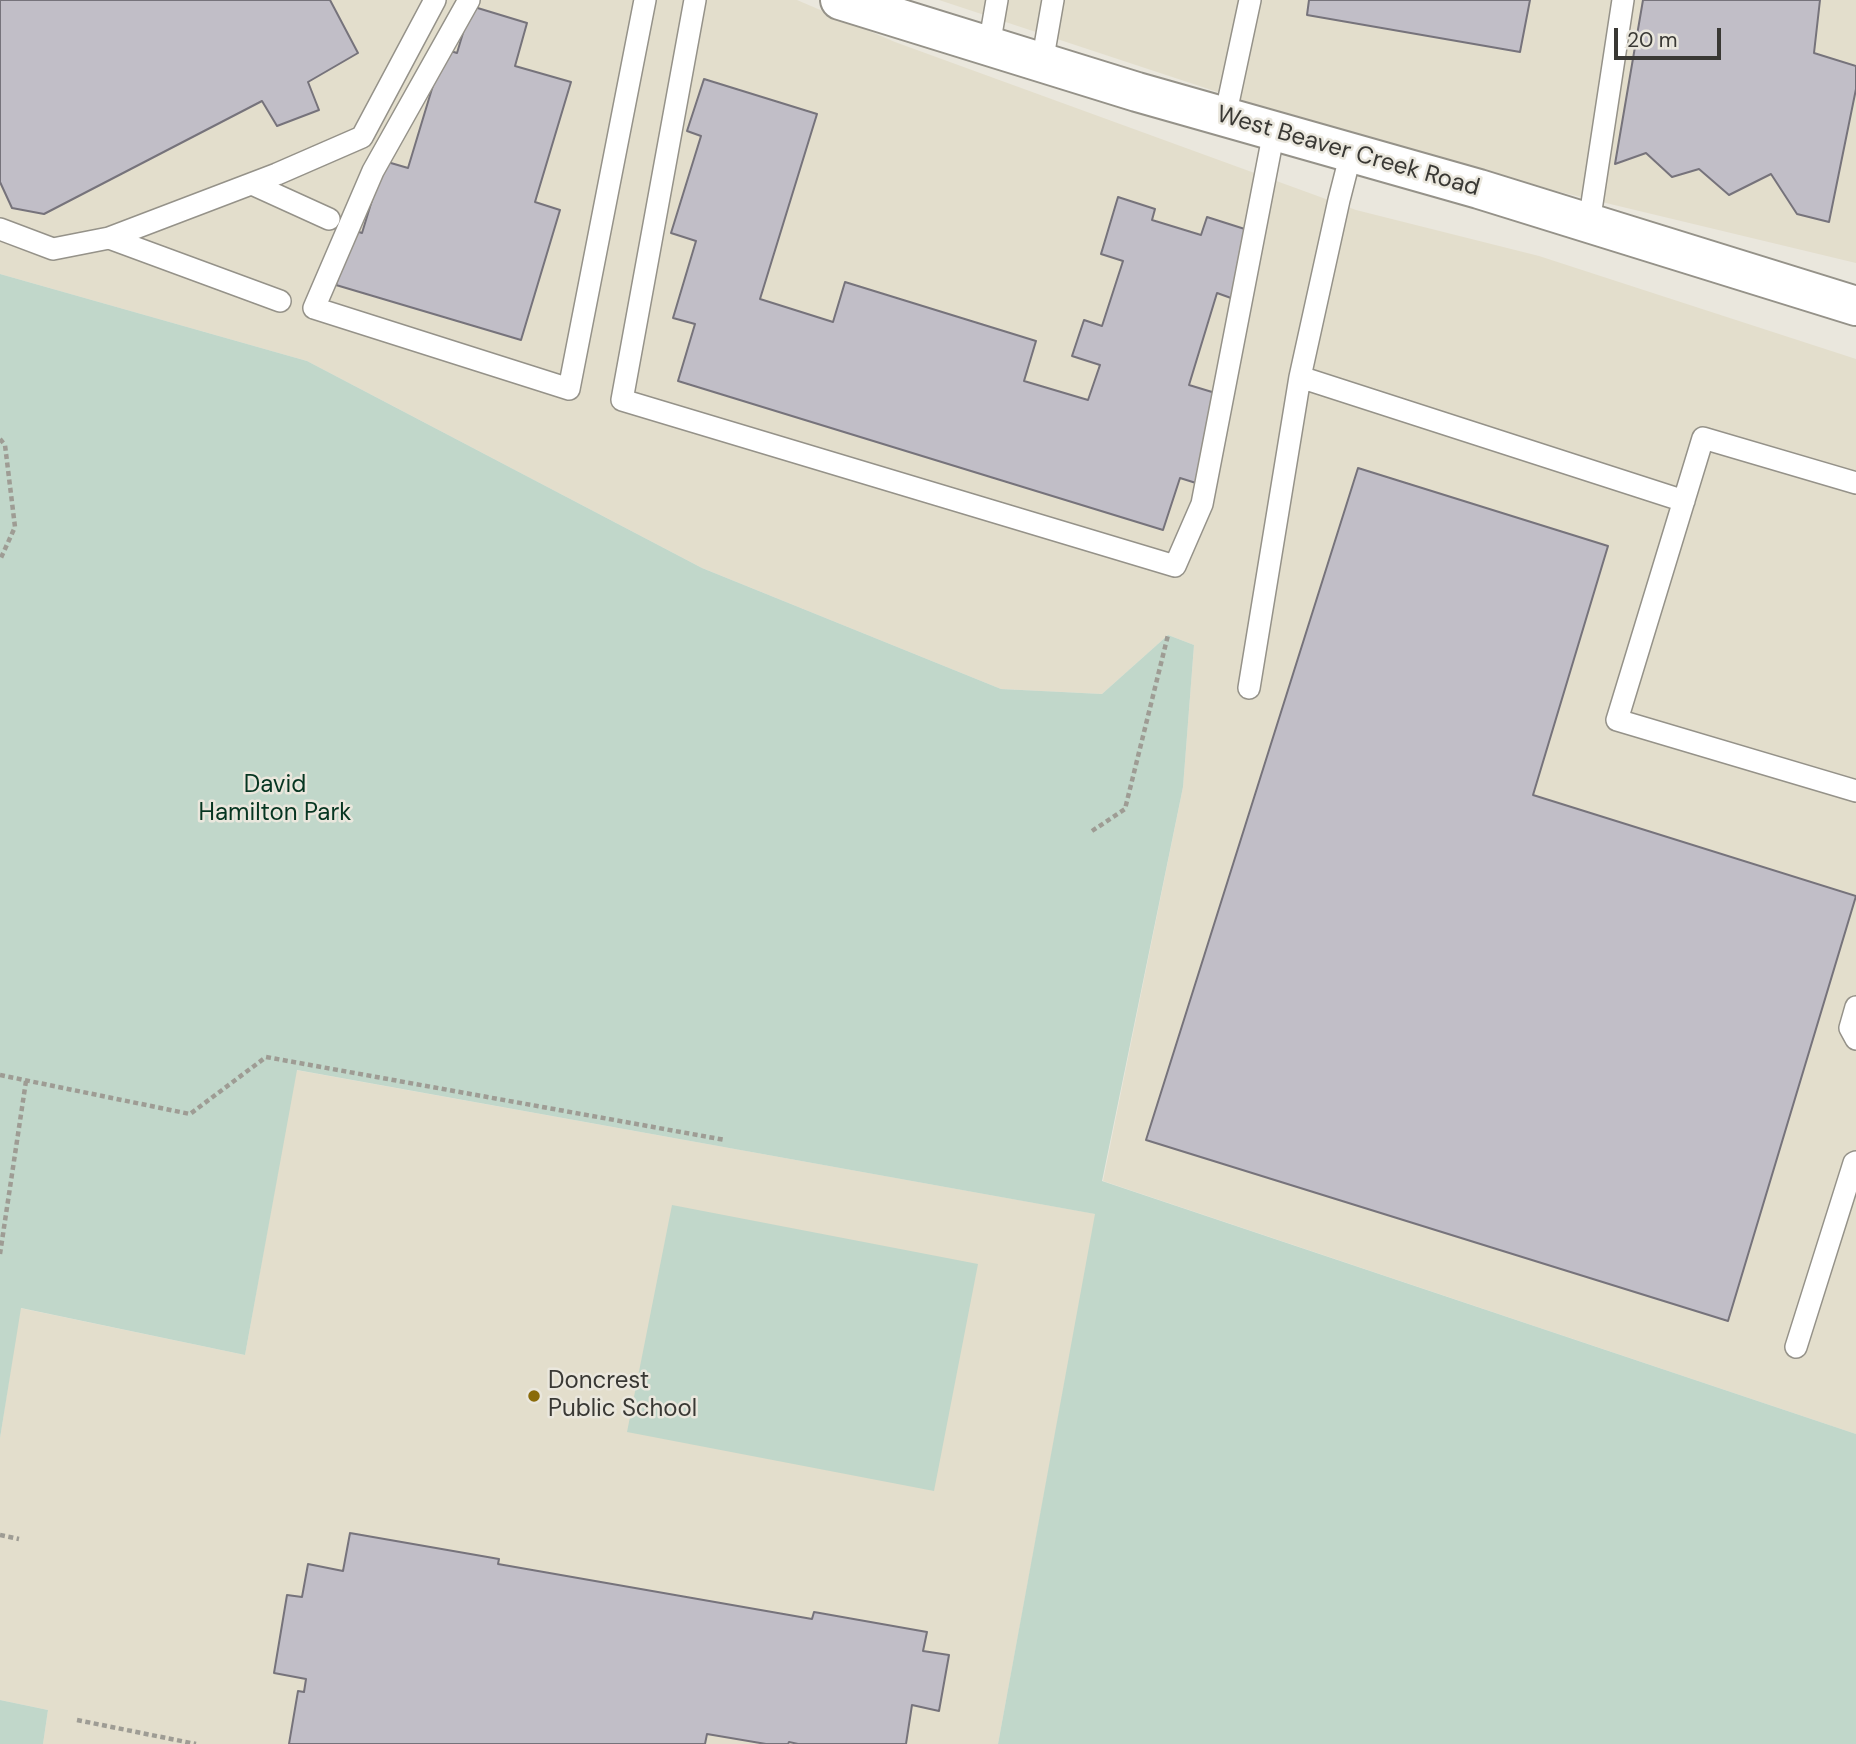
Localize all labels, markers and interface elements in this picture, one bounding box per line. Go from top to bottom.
scale bar [1618,14,1725,58]
text: 20 m [1627,26,1678,54]
street label: West Beaver Creek Road [1213,101,1483,203]
park label: David Hamilton Park [199,772,351,828]
place label: Doncrest Public School [548,1368,697,1424]
marker: Doncrest Public School [526,1388,542,1404]

